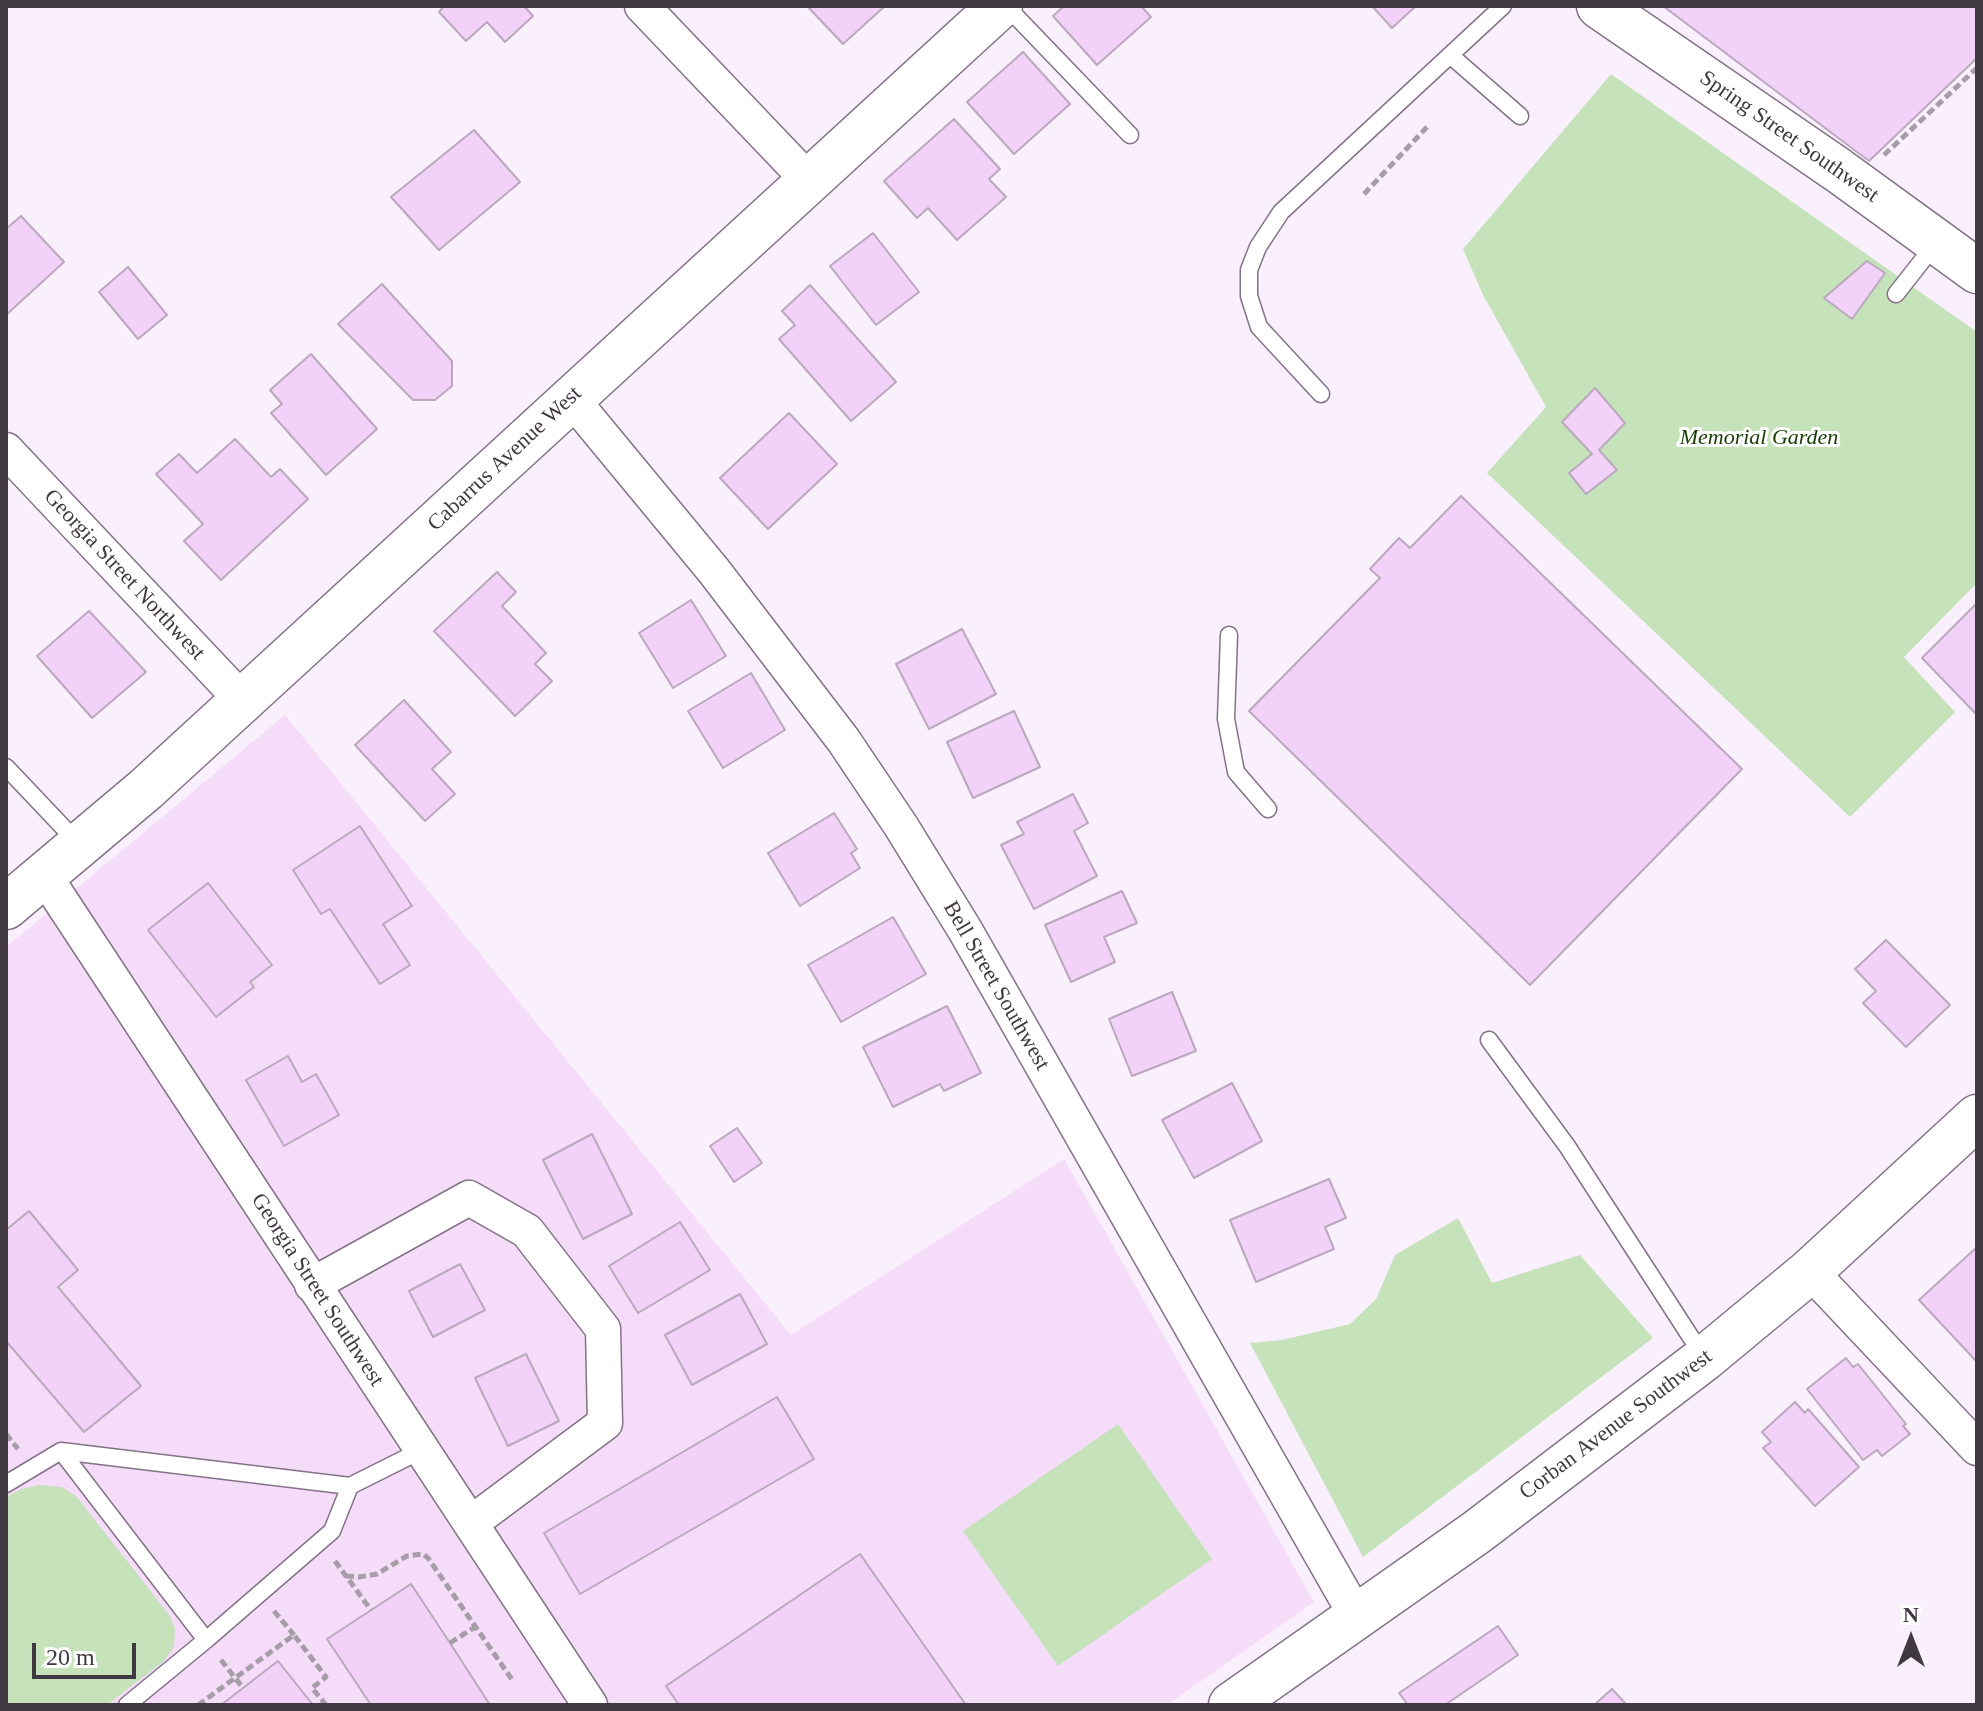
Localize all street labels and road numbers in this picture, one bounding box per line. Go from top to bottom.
street label: Spring Street Southwest [1694,65,1884,209]
street label: Cabarrus Avenue West [423,381,587,537]
street label: Georgia Street Northwest [38,484,210,666]
street label: Bell Street Southwest [937,897,1055,1075]
street label: Georgia Street Southwest [245,1189,389,1391]
street label: Corban Avenue Southwest [1515,1344,1717,1506]

